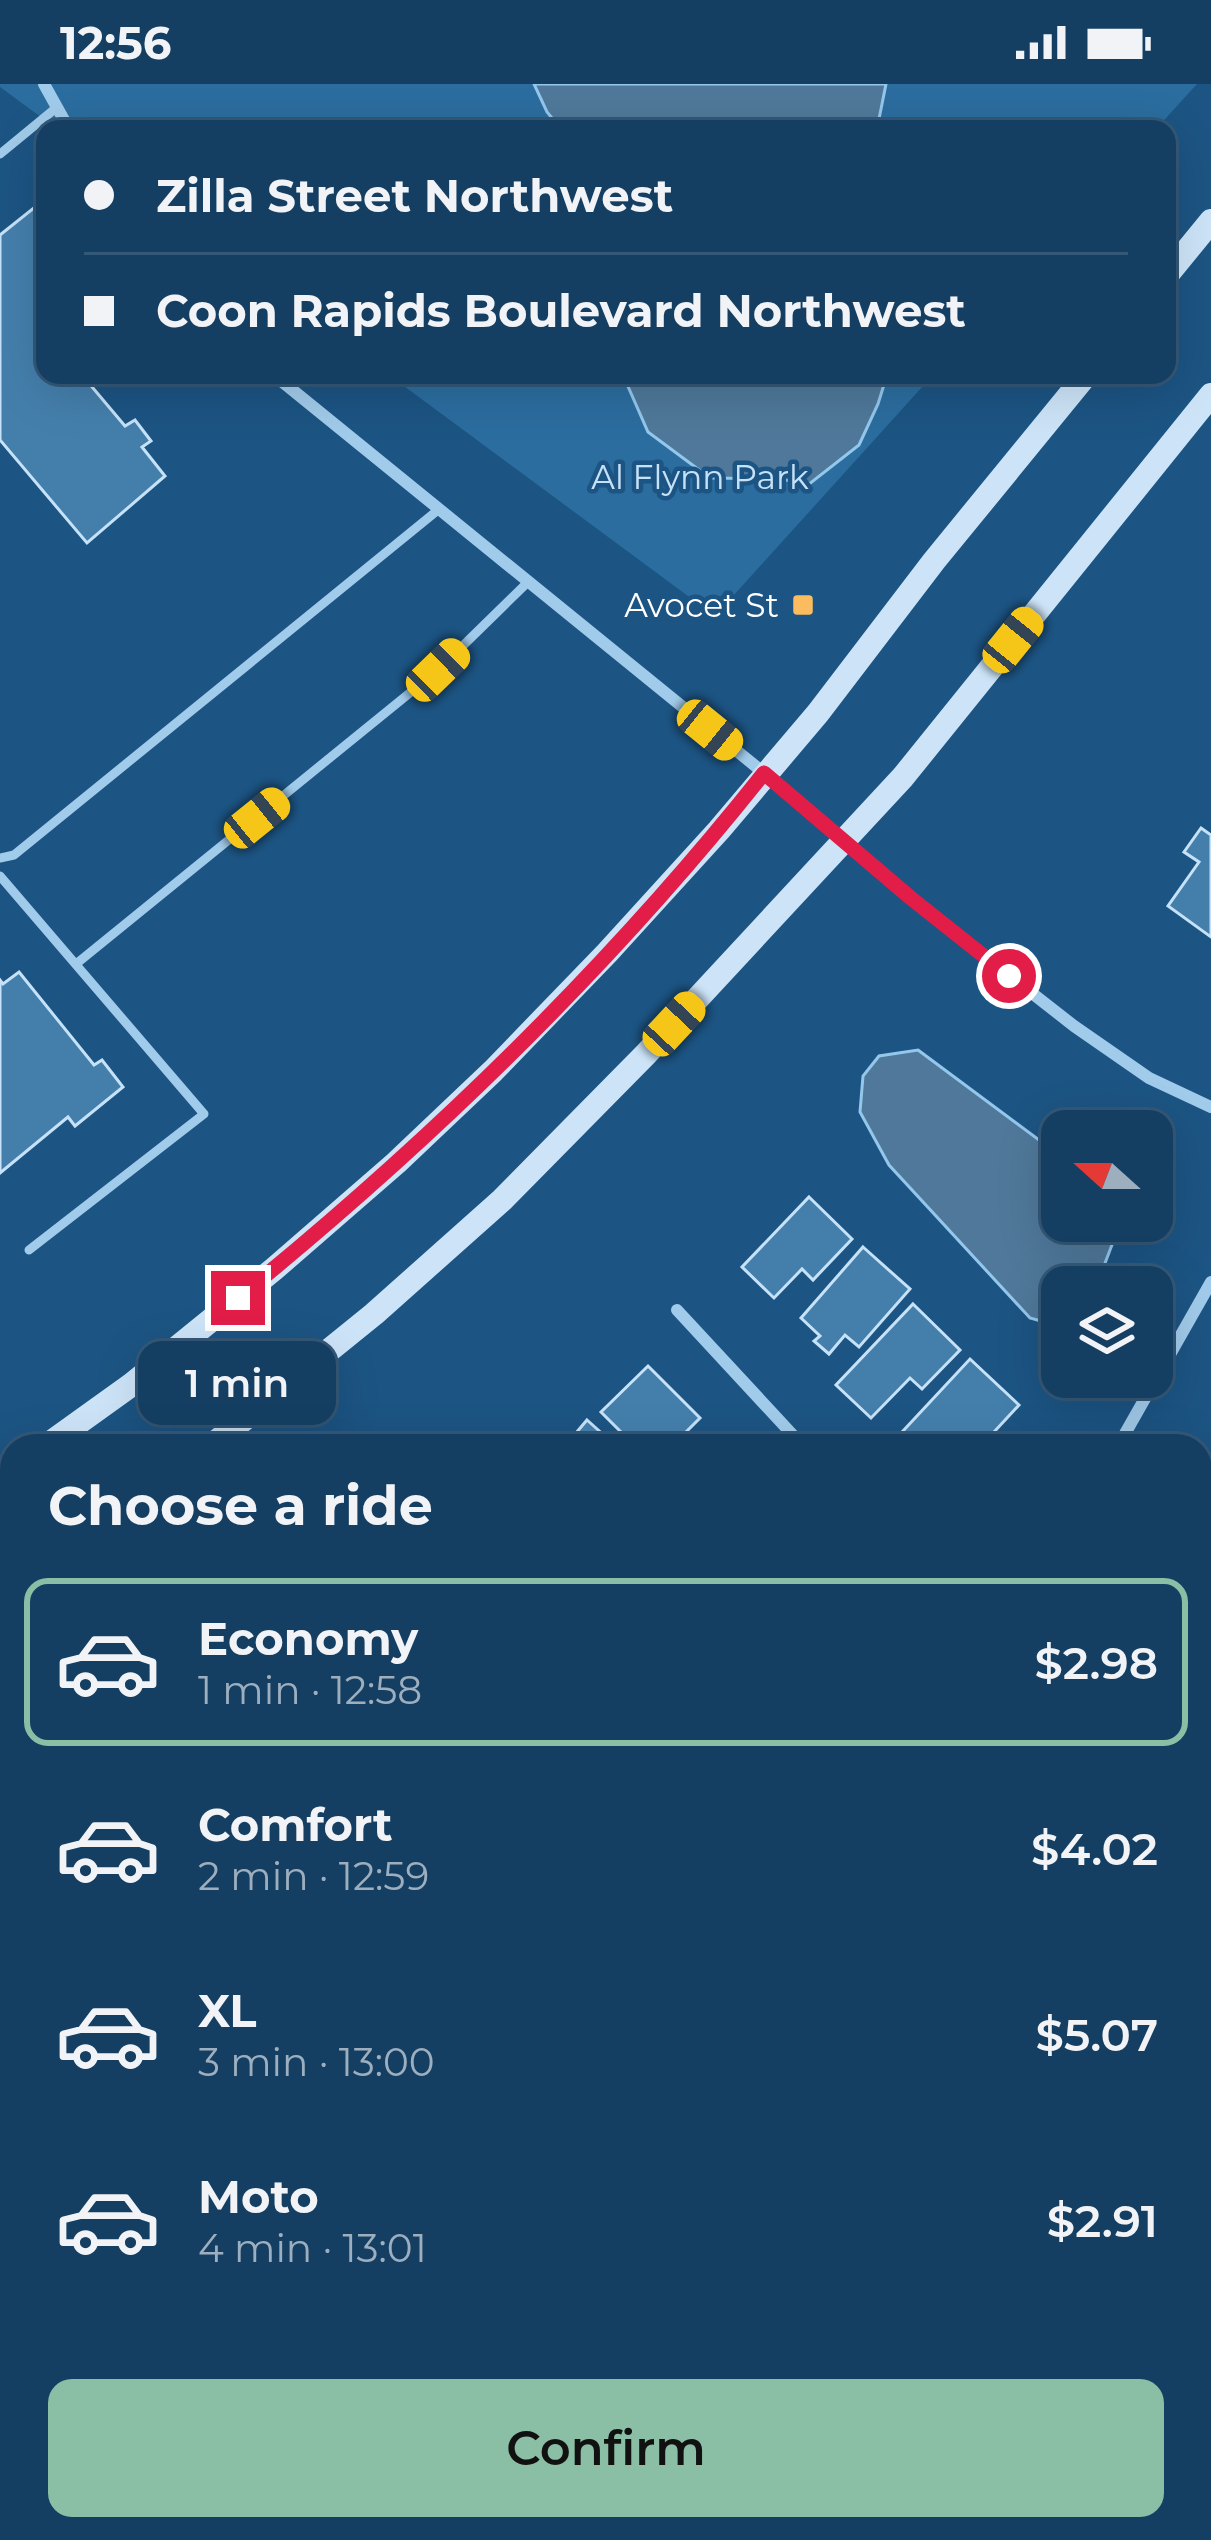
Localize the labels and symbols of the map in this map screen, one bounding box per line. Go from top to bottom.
park label: Al Flynn Park [591,457,809,497]
place label: Avocet St [624,585,779,625]
marker: Avocet St [790,592,816,618]
car [976,601,1050,679]
car [400,632,476,708]
car [671,693,749,767]
car [218,781,296,855]
route start [982,949,1036,1003]
car [636,985,712,1063]
north arrow [1041,1110,1173,1242]
route end [211,1271,265,1325]
callout: 1 min [139,1340,337,1424]

